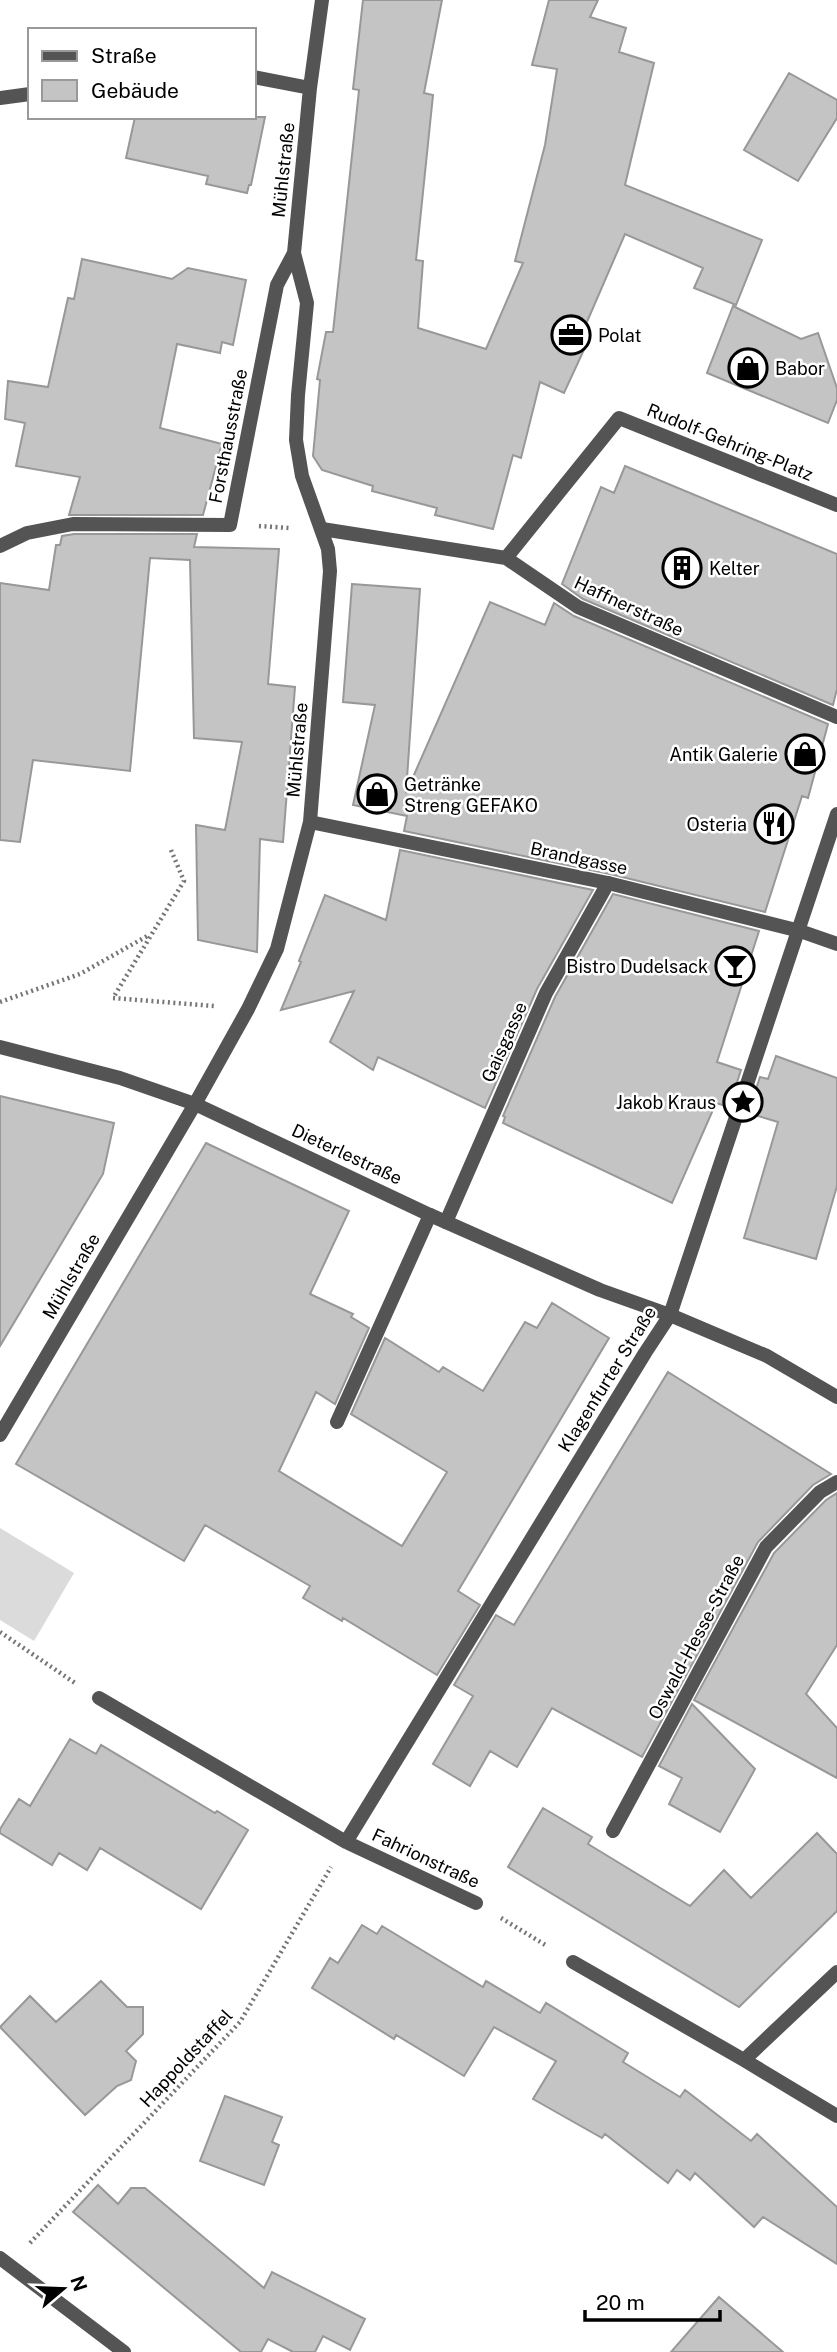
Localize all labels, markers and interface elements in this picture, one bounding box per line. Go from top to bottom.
legend [28,28,256,119]
text: Straße [91,43,157,68]
text: Gebäude [91,78,179,103]
street label: Mühlstraße [268,121,298,219]
office icon: Polat [550,314,592,356]
place label: Polat [598,325,641,346]
shop icon: Babor [727,347,769,389]
place label: Babor [775,358,825,379]
street label: Forsthausstraße [205,367,251,505]
street label: Rudolf-Gehring-Platz [644,399,816,485]
building icon: Kelter [661,547,703,589]
place label: Kelter [709,558,760,579]
street label: Haffnerstraße [571,572,687,640]
street label: Mühlstraße [282,702,312,798]
shop icon: Antik Galerie [784,733,826,775]
place label: Antik Galerie [669,744,778,765]
shop icon: Getränke Streng GEFAKO [356,773,398,815]
place label: Getränke Streng GEFAKO [404,774,538,816]
restaurant icon: Osteria [753,803,795,845]
place label: Osteria [687,814,747,835]
street label: Brandgasse [528,837,630,879]
bar icon: Bistro Dudelsack [714,945,756,987]
place label: Bistro Dudelsack [566,956,708,977]
street label: Gaisgasse [477,999,531,1085]
place icon: Jakob Kraus [722,1081,764,1123]
place label: Jakob Kraus [616,1092,716,1113]
street label: Dieterlestraße [289,1119,405,1189]
street label: Mühlstraße [38,1229,104,1323]
street label: Klagenfurter Straße [554,1302,660,1456]
street label: Oswald-Hesse-Straße [644,1551,748,1723]
street label: Fahrionstraße [369,1824,483,1892]
street label: Happoldstaffel [135,2005,237,2111]
north arrow [28,2254,98,2324]
text: N [66,2273,92,2294]
scale bar [585,2278,720,2322]
text: 20 m [596,2290,645,2315]

